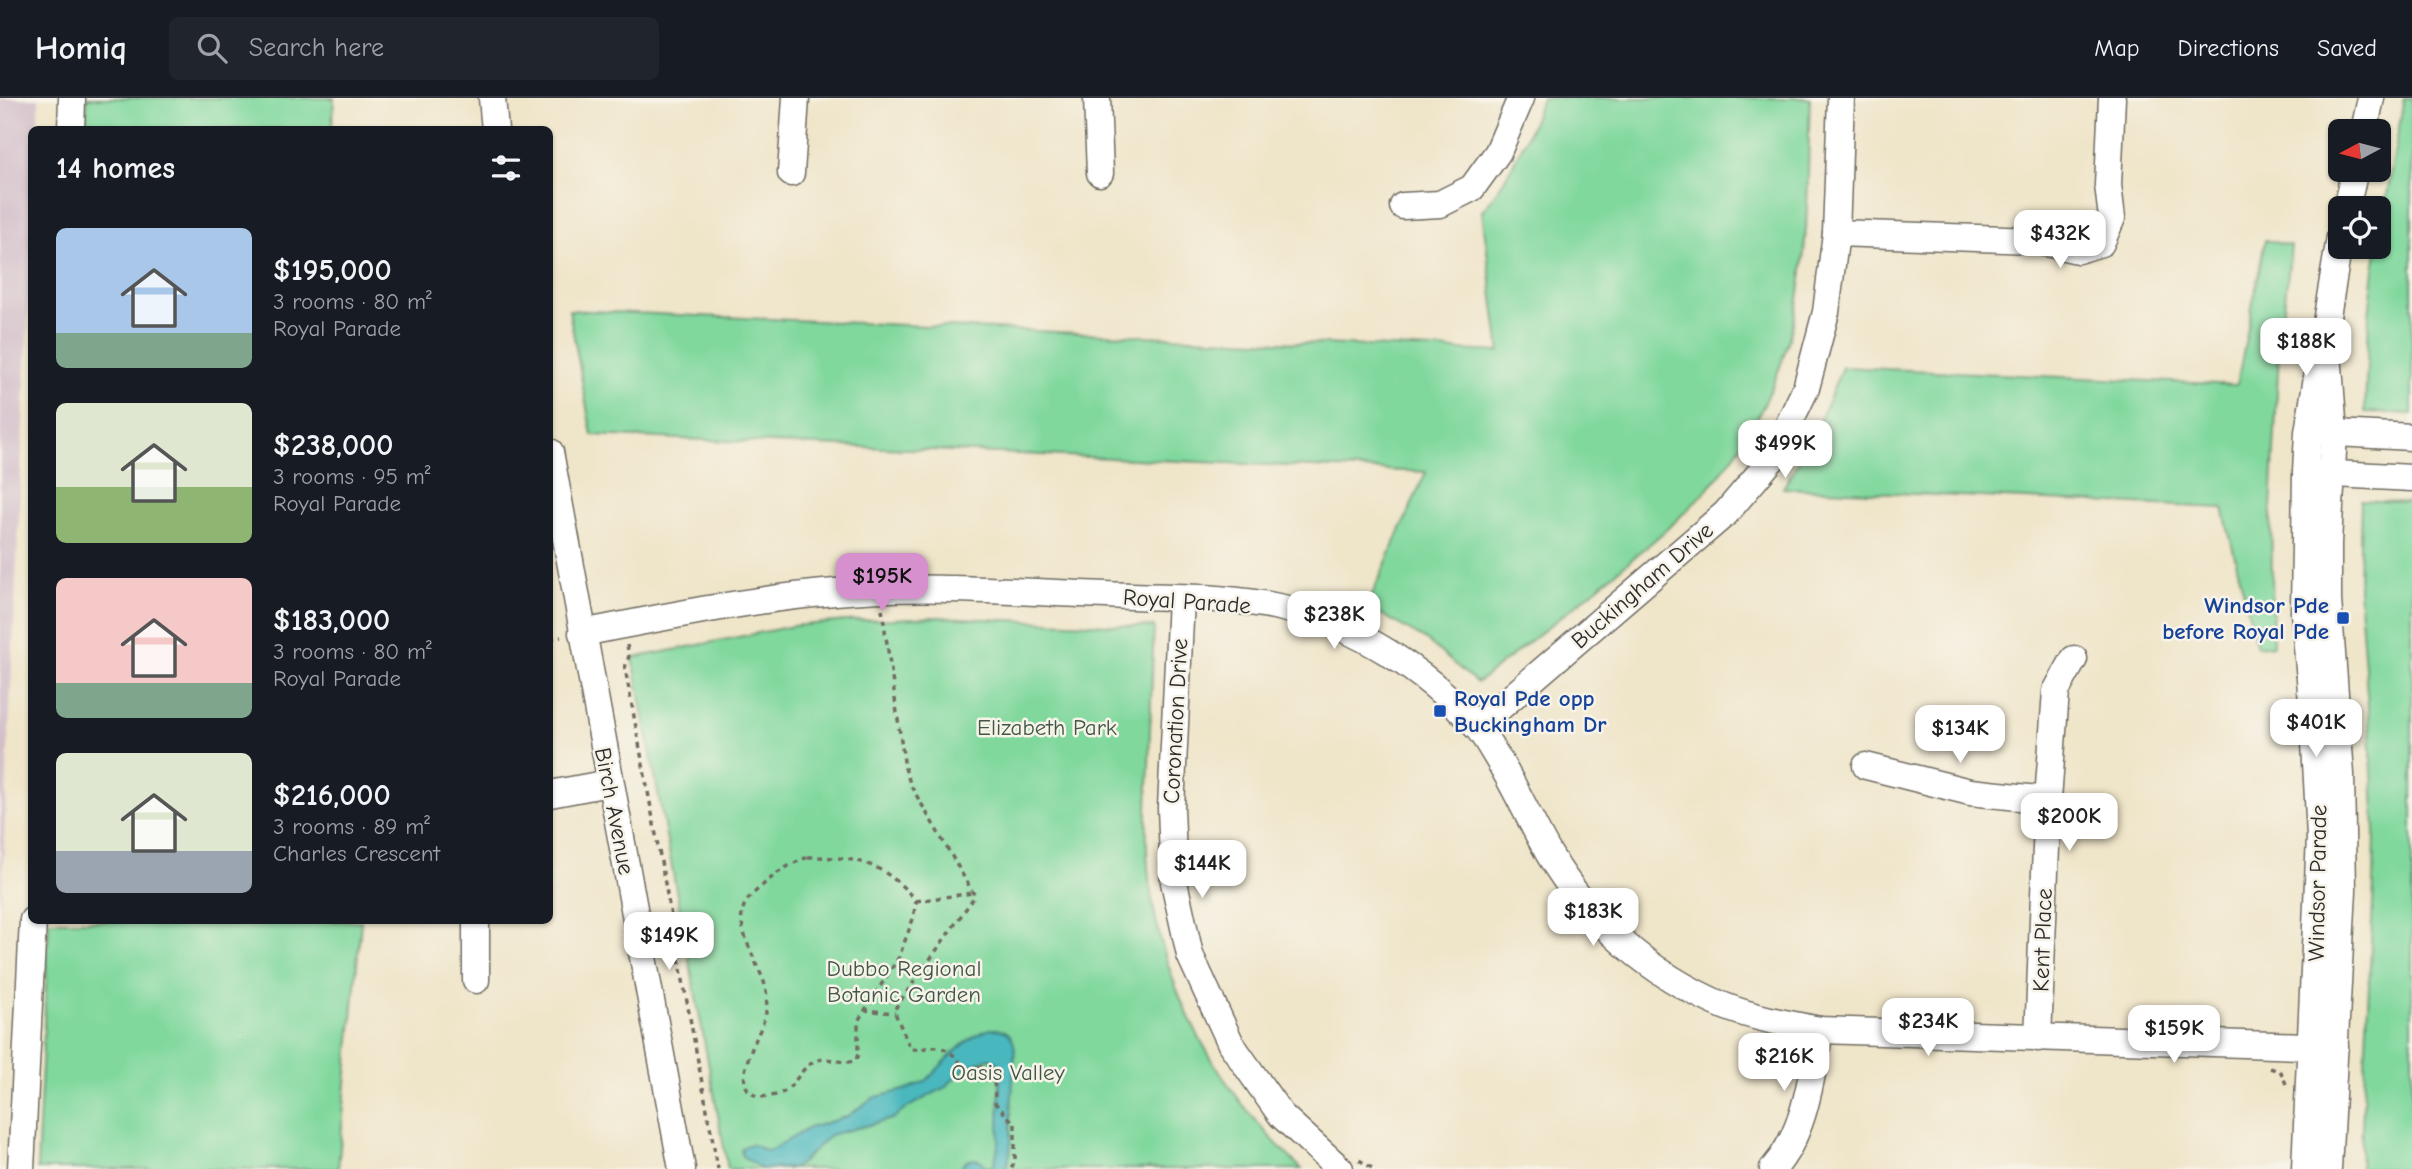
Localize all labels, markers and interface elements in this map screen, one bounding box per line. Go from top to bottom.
search box [169,17,659,80]
text: Homiq [35,29,127,67]
icon: search [193,29,231,67]
text: Search here [249,33,384,63]
text: Map [2094,34,2140,62]
text: Directions [2178,34,2279,62]
text: Saved [2317,34,2377,62]
north arrow [2328,119,2390,182]
map controls [2328,119,2391,259]
icon: filters [487,149,525,187]
text: 14 homes [56,151,175,186]
button: locate [2328,196,2391,259]
pin: $432K [2011,211,2109,270]
text: $432K [2030,219,2090,246]
text: $195,000 [273,253,392,288]
icon: home [112,256,196,340]
text: 3 rooms · 80 m² [273,288,432,315]
text: Royal Parade [273,315,401,342]
pin: $188K [2257,318,2355,378]
text: $188K [2276,327,2336,354]
pin: $499K [1736,420,1834,480]
text: $238,000 [273,428,393,463]
text: $499K [1754,429,1816,456]
icon: home [112,431,196,515]
text: 3 rooms · 95 m² [273,463,431,490]
text: Royal Parade [273,490,401,517]
street label: Buckingham Drive [1566,517,1719,654]
pin: $195K [833,554,931,613]
text: $195K [852,562,912,589]
street label: Royal Parade [1122,584,1252,619]
pin: $238K [1285,592,1383,651]
place label: Windsor Pde before Royal Pde [2162,592,2329,645]
text: $238K [1303,600,1365,627]
text: $183,000 [273,603,390,638]
icon: home [112,606,196,690]
marker: Windsor Pde before Royal Pde [2335,610,2351,626]
text: 3 rooms · 80 m² [273,638,432,665]
street label: Coronation Drive [1158,638,1193,804]
text: Royal Parade [273,665,401,692]
place label: Royal Pde opp Buckingham Dr [1454,685,1607,738]
pin: $401K [2267,700,2365,759]
marker: Royal Pde opp Buckingham Dr [1432,703,1448,719]
pin: $134K [1911,706,2009,765]
text: $401K [2286,708,2346,735]
park label: Elizabeth Park [977,714,1117,741]
text: $134K [1931,714,1989,741]
street label: Birch Avenue [589,745,640,877]
text: $216,000 [273,778,391,813]
icon: home [112,781,196,865]
pin: $200K [2020,794,2118,853]
text: $200K [2037,802,2101,829]
street label: Windsor Parade [2303,804,2332,962]
text: 3 rooms · 89 m² [273,813,430,840]
text: Charles Crescent [273,840,440,867]
pin: $144K [1153,840,1251,900]
text: $144K [1173,849,1231,876]
pin: $183K [1544,888,1642,948]
street label: Kent Place [2027,888,2058,992]
text: $183K [1564,897,1622,924]
pin: $149K [620,912,718,972]
text: $149K [640,921,698,948]
park label: Dubbo Regional Botanic Garden [827,955,981,1008]
pin: $234K [1879,998,1977,1058]
pin: $159K [2125,1006,2223,1065]
text: $234K [1898,1007,1958,1034]
text: $159K [2144,1014,2204,1041]
pin: $216K [1735,1034,1833,1093]
text: $216K [1754,1042,1814,1069]
park label: Oasis Valley [951,1059,1065,1086]

